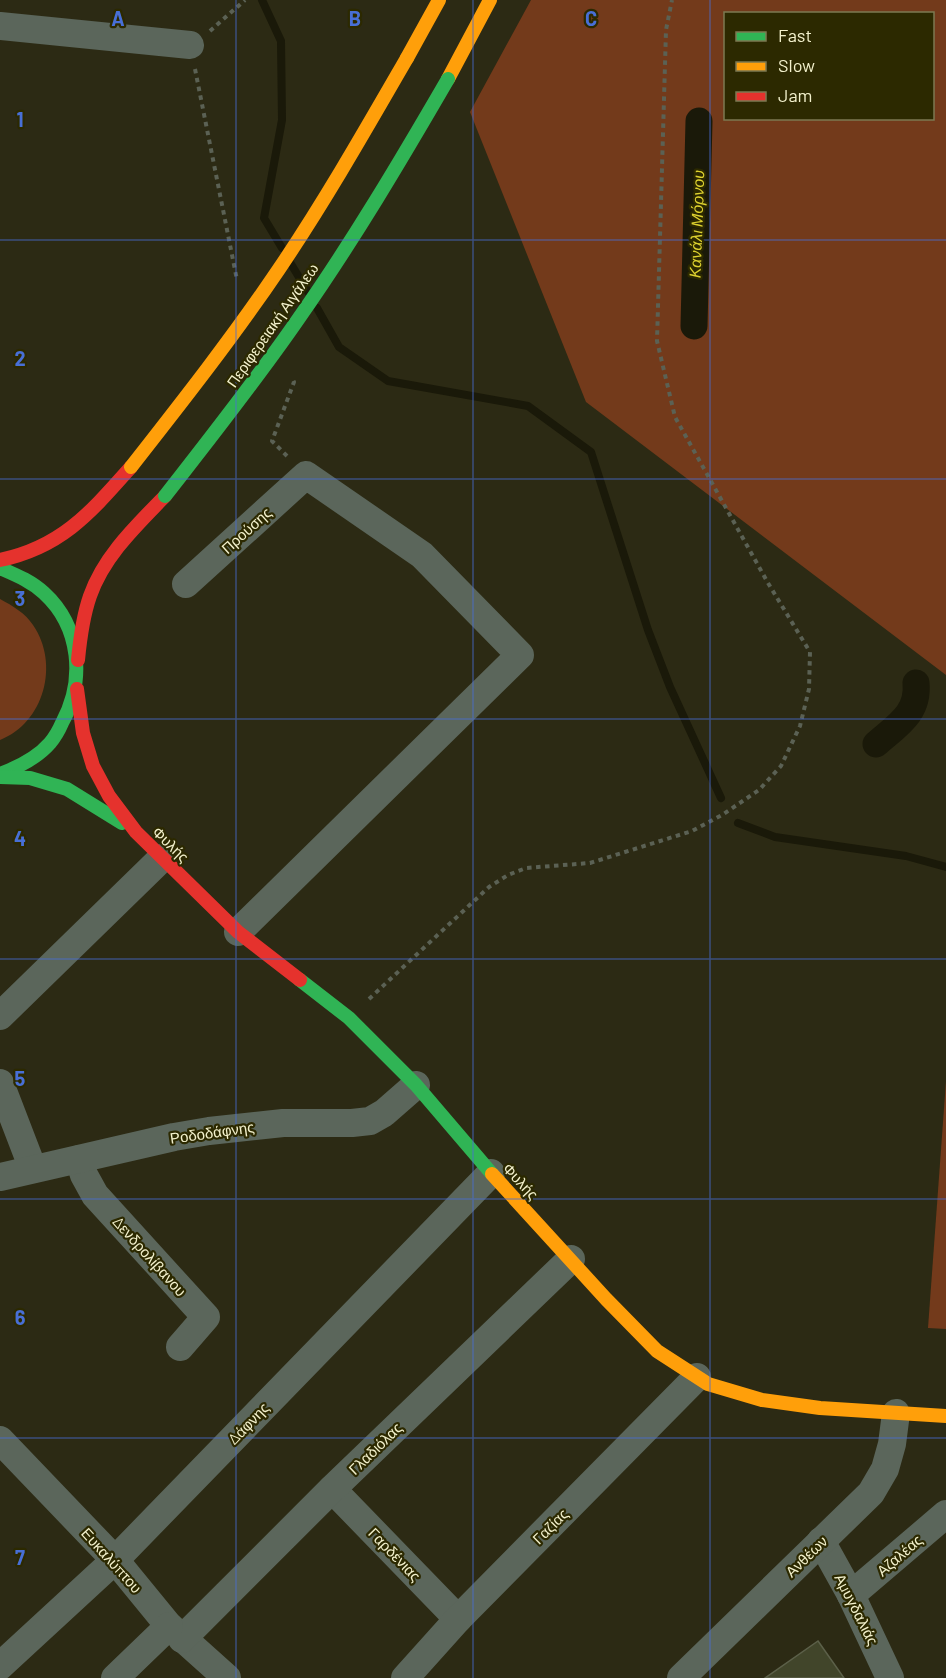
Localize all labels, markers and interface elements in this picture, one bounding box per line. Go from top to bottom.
text: A [111,6,125,30]
text: B [349,6,361,30]
text: C [585,6,597,30]
legend [724,12,934,120]
text: Fast [778,24,812,46]
text: Slow [778,54,815,76]
text: Jam [778,84,812,106]
text: 1 [16,107,24,131]
water label: Κανάλι Μόρνου [685,169,707,278]
street label: Περιφερειακή Αιγάλεω [222,259,322,390]
text: 2 [14,346,26,370]
street label: Προύσης [217,503,275,557]
text: 3 [15,586,25,610]
street label: Φυλής [149,823,193,865]
text: 4 [14,826,26,850]
text: 5 [15,1066,26,1090]
street label: Ροδοδάφνης [169,1117,255,1147]
street label: Φυλής [500,1159,542,1203]
street label: Δενδρολίβανου [110,1212,190,1300]
text: 6 [15,1305,26,1329]
street label: Δάφνης [224,1398,272,1448]
street label: Γλαδιόλας [345,1418,405,1478]
street label: Γαζίας [529,1505,571,1547]
street label: Ευκαλύπτου [78,1524,146,1596]
street label: Γαρδένιας [365,1524,425,1584]
street label: Αζαλέας [873,1530,925,1580]
street label: Ανθέων [781,1532,831,1580]
text: 7 [15,1545,25,1569]
street label: Αμυγδαλιάς [831,1570,883,1648]

